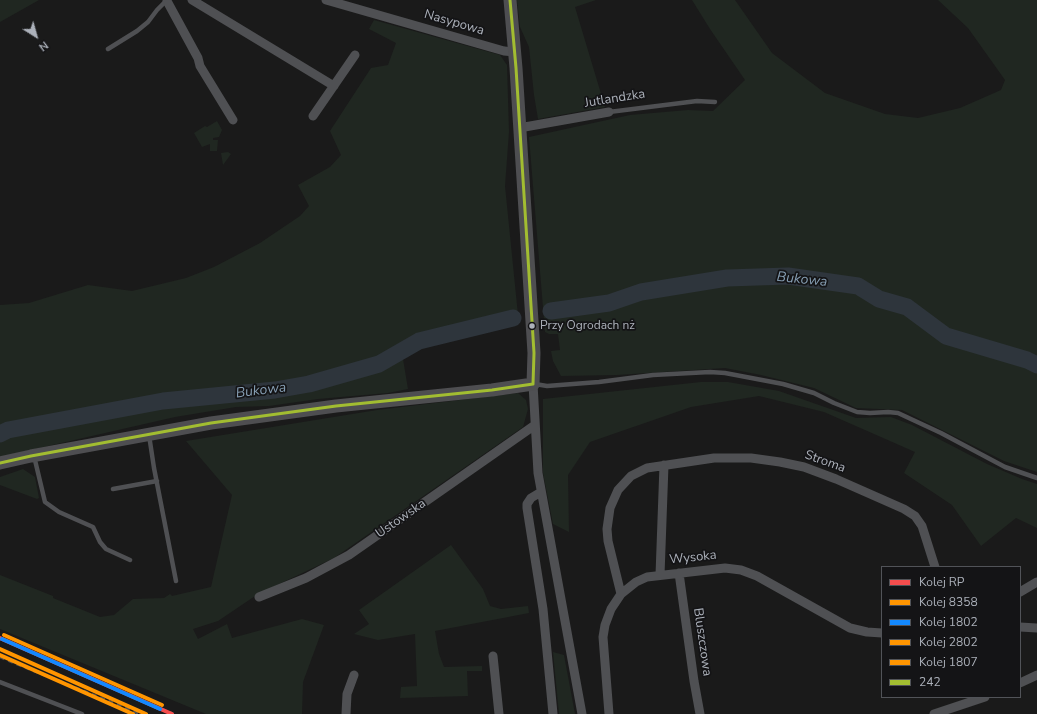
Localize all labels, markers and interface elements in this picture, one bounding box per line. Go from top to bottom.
street label: Nasypowa [422,7,486,39]
north arrow [16,16,56,56]
text: N [36,38,51,54]
street label: Jutlandzka [584,87,646,111]
water label: Bukowa [776,269,828,291]
place label: Przy Ogrodach nż [540,319,635,333]
marker: Przy Ogrodach nż [527,321,537,331]
water label: Bukowa [235,380,287,402]
street label: Stroma [802,447,848,477]
street label: Ustowska [373,496,429,542]
street label: Wysoka [669,548,717,568]
legend [881,566,1021,698]
text: Kolej RP [919,574,964,590]
text: Kolej 8358 [919,594,978,610]
street label: Bluszczowa [689,607,715,677]
text: Kolej 1802 [919,614,978,630]
text: Kolej 2802 [919,634,978,650]
text: Kolej 1807 [919,654,978,670]
text: 242 [919,674,941,690]

